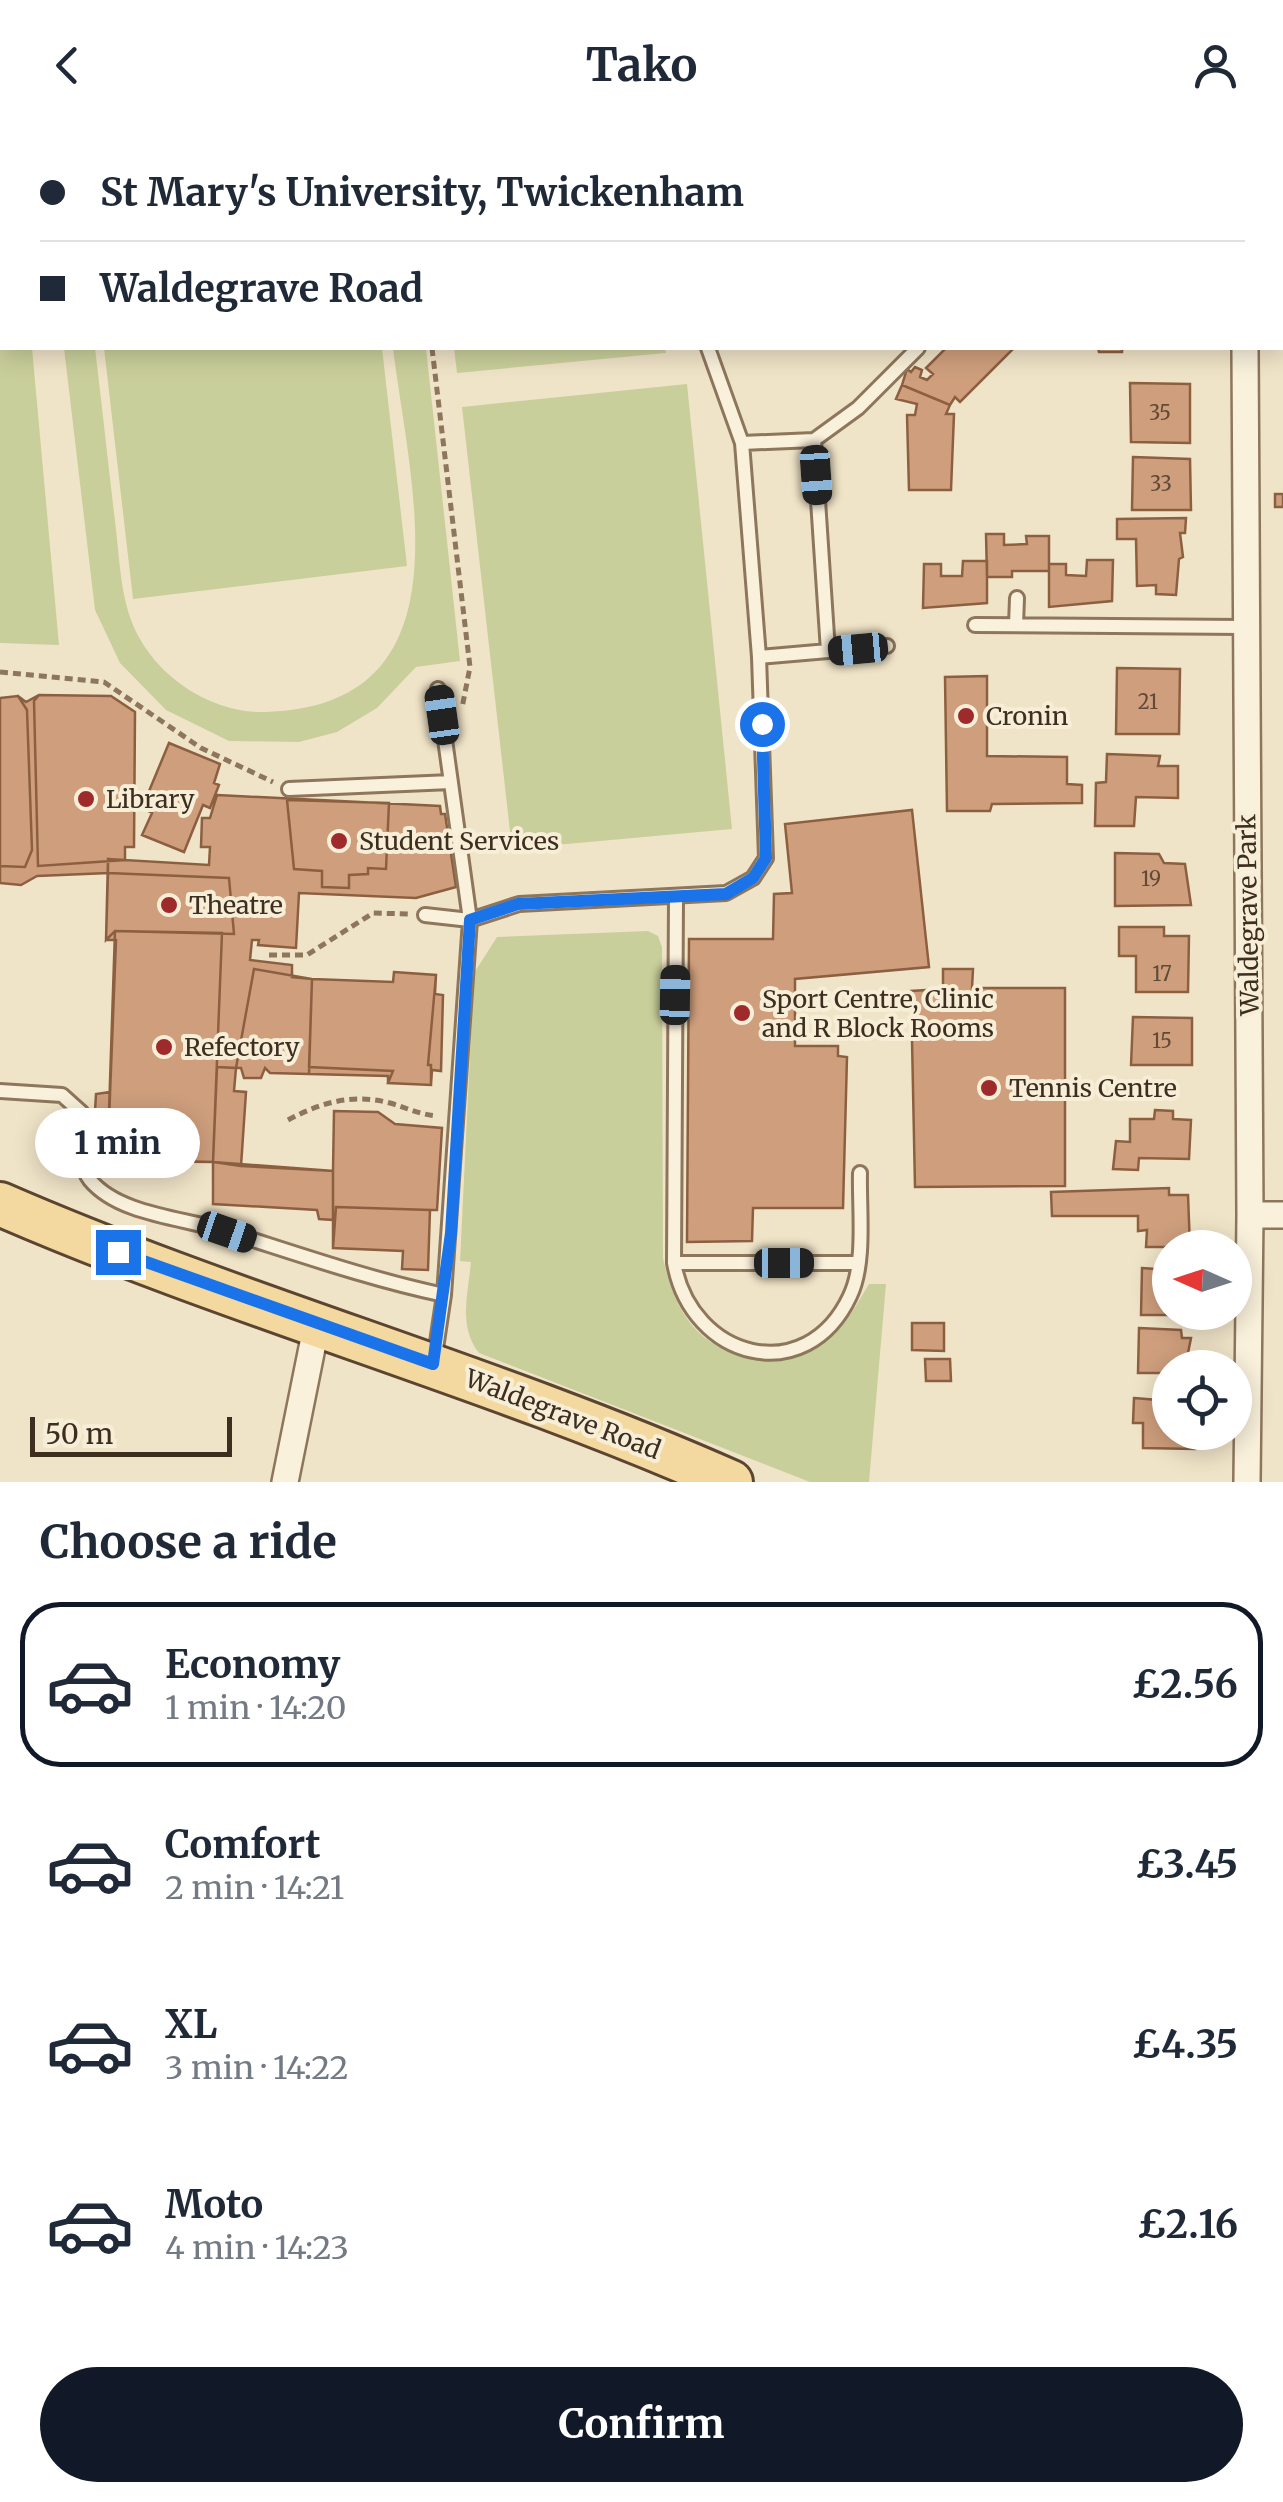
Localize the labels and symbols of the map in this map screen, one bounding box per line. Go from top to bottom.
house number: 35 [1149,400,1171,425]
car [799,444,833,506]
house number: 33 [1150,471,1172,496]
car [827,631,889,667]
car [423,683,461,747]
house number: 21 [1138,689,1158,714]
place label: Cronin [986,700,1068,732]
route start [740,702,785,747]
marker: Cronin [955,705,977,727]
place label: Library [106,783,195,815]
marker: Library [75,788,97,810]
street label: Waldegrave Park [1230,814,1266,1017]
place label: Student Services [359,825,559,857]
marker: Student Services [328,830,350,852]
house number: 19 [1141,866,1161,891]
place label: Theatre [189,889,283,921]
marker: Theatre [158,894,180,916]
house number: 17 [1152,961,1172,986]
car [659,965,691,1025]
place label: Sport Centre, Clinic and R Block Rooms [762,983,994,1044]
marker: Sport Centre, Clinic and R Block Rooms [731,1002,753,1024]
house number: 15 [1152,1028,1172,1053]
place label: Refectory [184,1031,300,1063]
marker: Refectory [153,1036,175,1058]
place label: Tennis Centre [1009,1072,1177,1104]
marker: Tennis Centre [978,1077,1000,1099]
callout: 1 min [36,1107,200,1177]
car [194,1208,260,1256]
route end [96,1230,141,1275]
north arrow [1152,1230,1252,1330]
car [754,1248,814,1278]
street label: Waldegrave Road [460,1362,665,1466]
scale bar [30,1412,232,1456]

